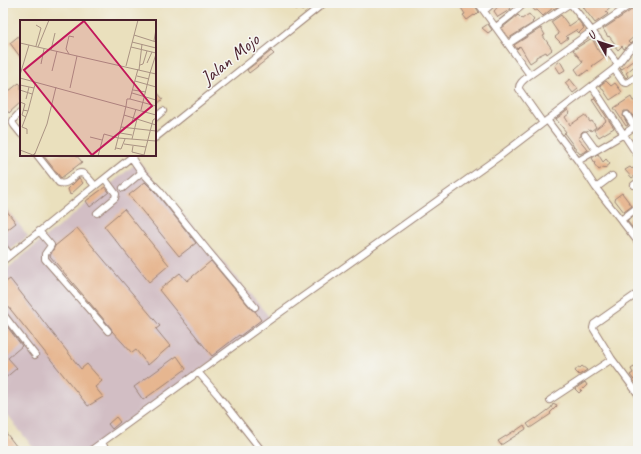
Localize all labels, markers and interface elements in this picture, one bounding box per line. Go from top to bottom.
inset map [20,20,156,156]
north arrow [579,22,619,62]
street label: Jalan Mojo [195,27,265,91]
text: U [584,27,600,42]

